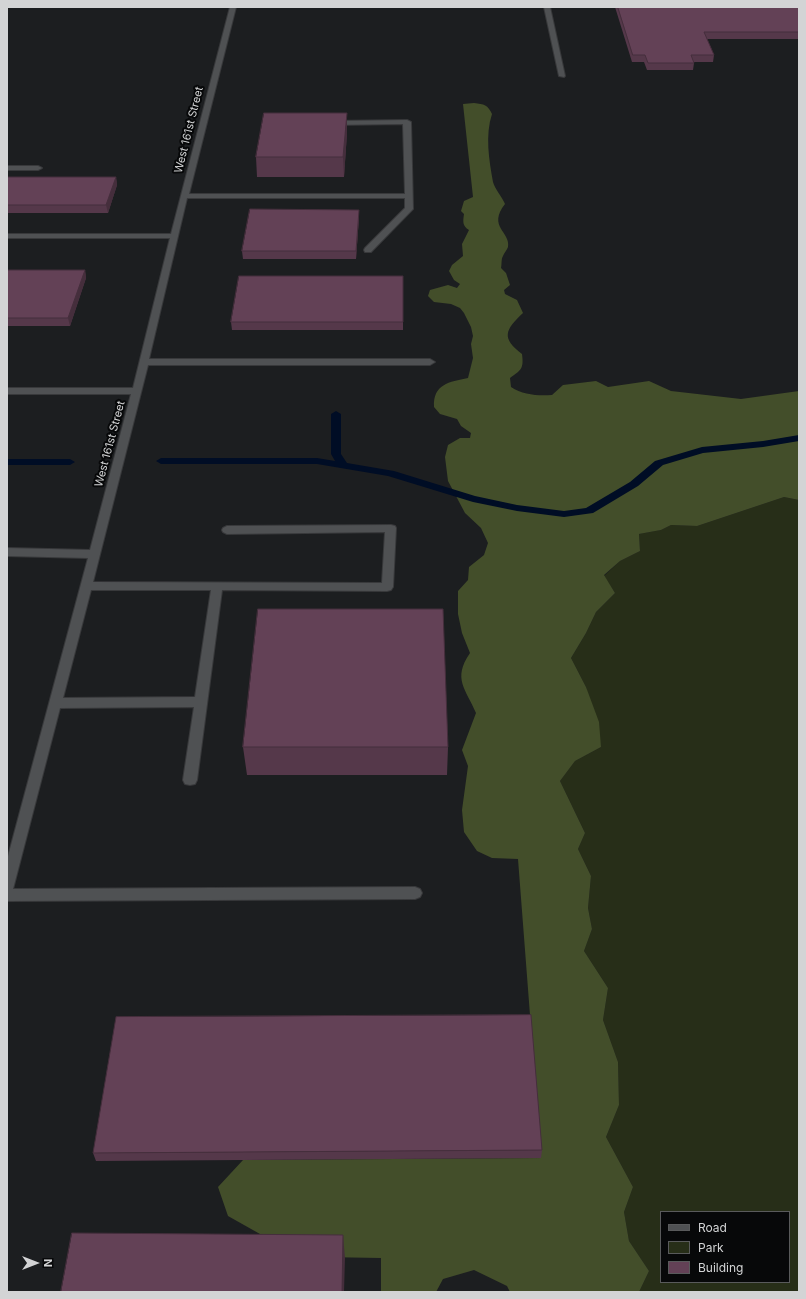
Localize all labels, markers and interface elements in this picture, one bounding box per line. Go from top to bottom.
street label: West 161st Street [172,85,206,175]
street label: West 161st Street [92,400,128,488]
legend [660,1211,790,1283]
text: Road [698,1220,727,1235]
text: Park [698,1240,724,1255]
north arrow [16,1243,56,1283]
text: N [41,1259,55,1267]
text: Building [698,1260,743,1275]

